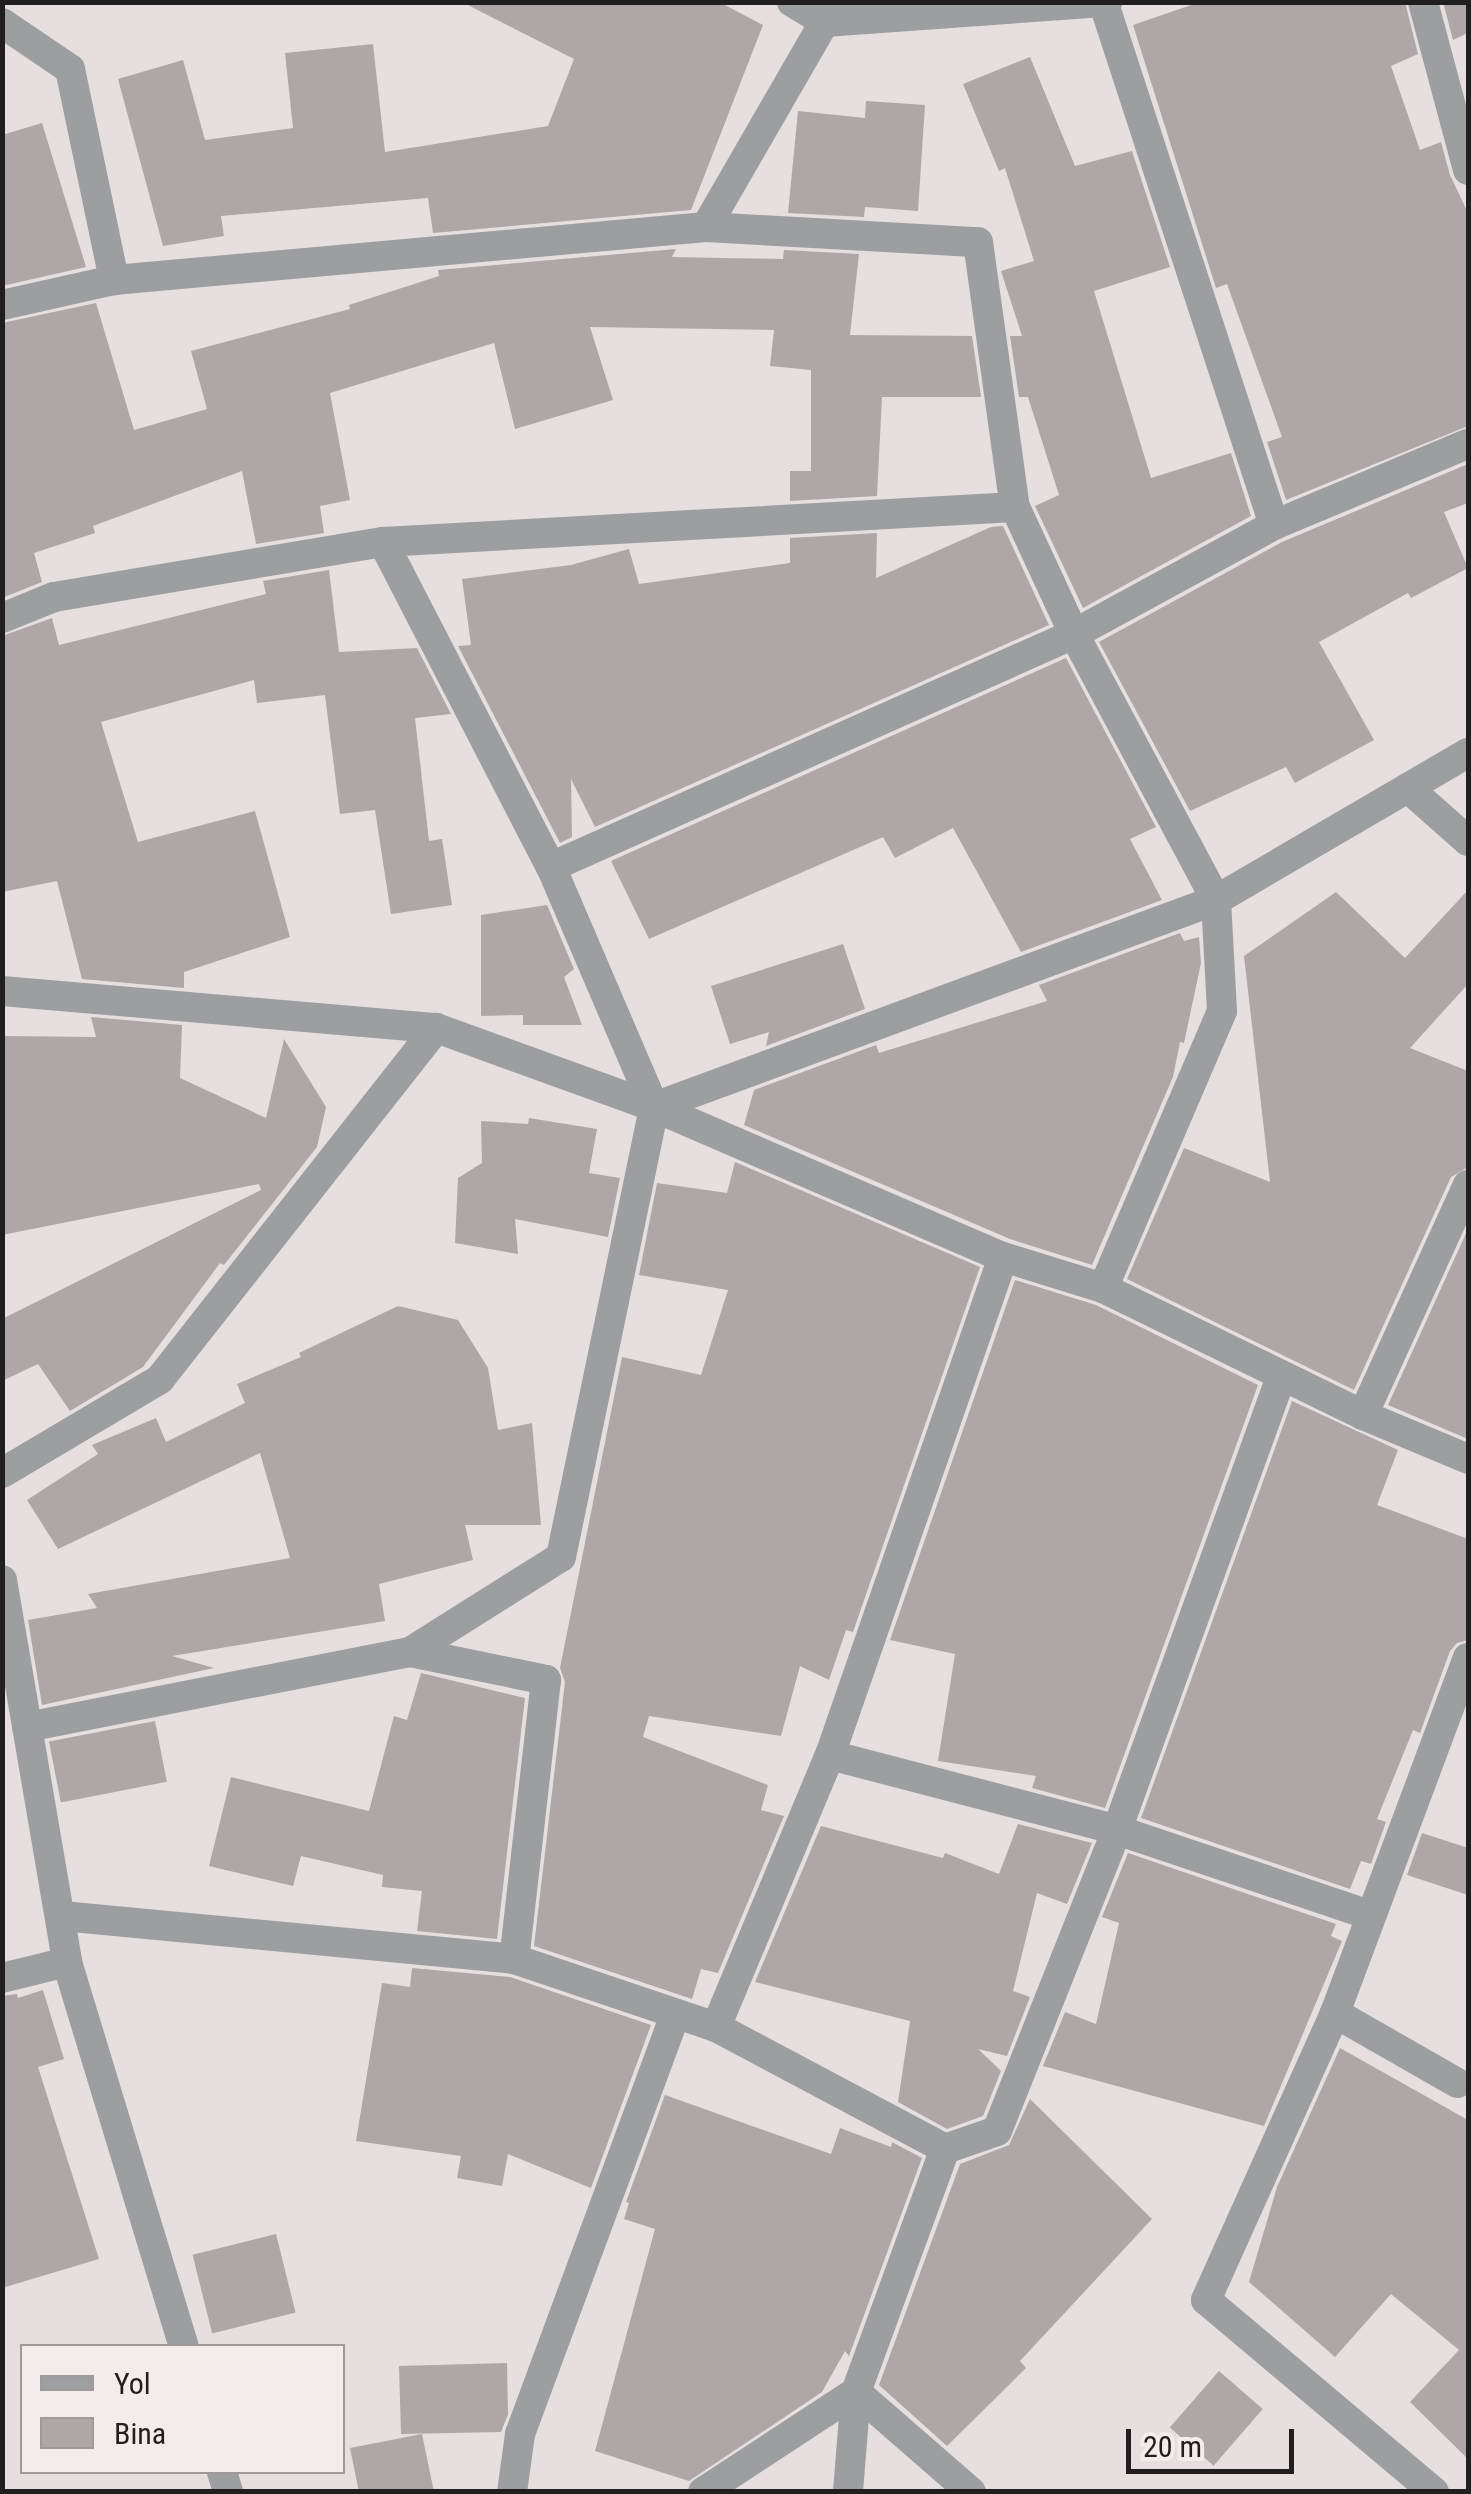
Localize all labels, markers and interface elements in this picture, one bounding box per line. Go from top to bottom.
legend [20,2344,345,2474]
text: Yol [114,2366,151,2401]
scale bar [1131,2409,1298,2471]
text: Bina [114,2416,166,2451]
text: 20 m [1143,2429,1202,2464]

